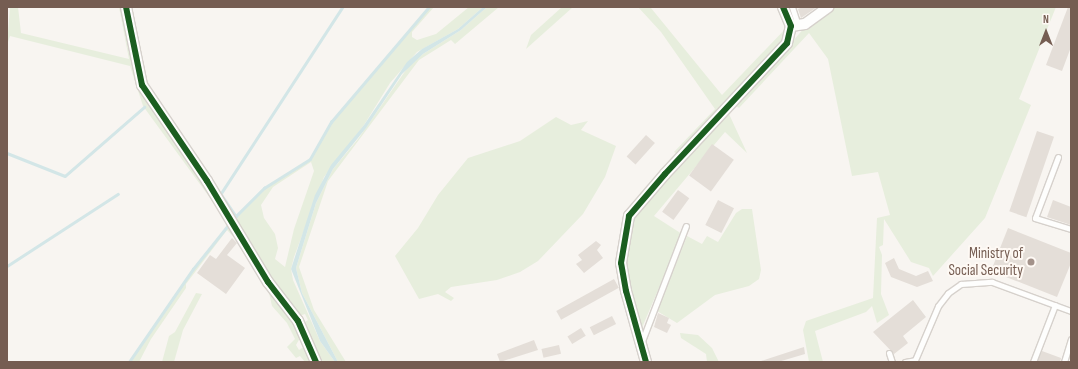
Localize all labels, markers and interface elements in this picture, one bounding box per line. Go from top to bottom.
north arrow [1026,12,1066,52]
text: N [1043,13,1049,26]
place label: Ministry of Social Security [948,244,1023,279]
marker: Ministry of Social Security [1026,257,1036,267]

